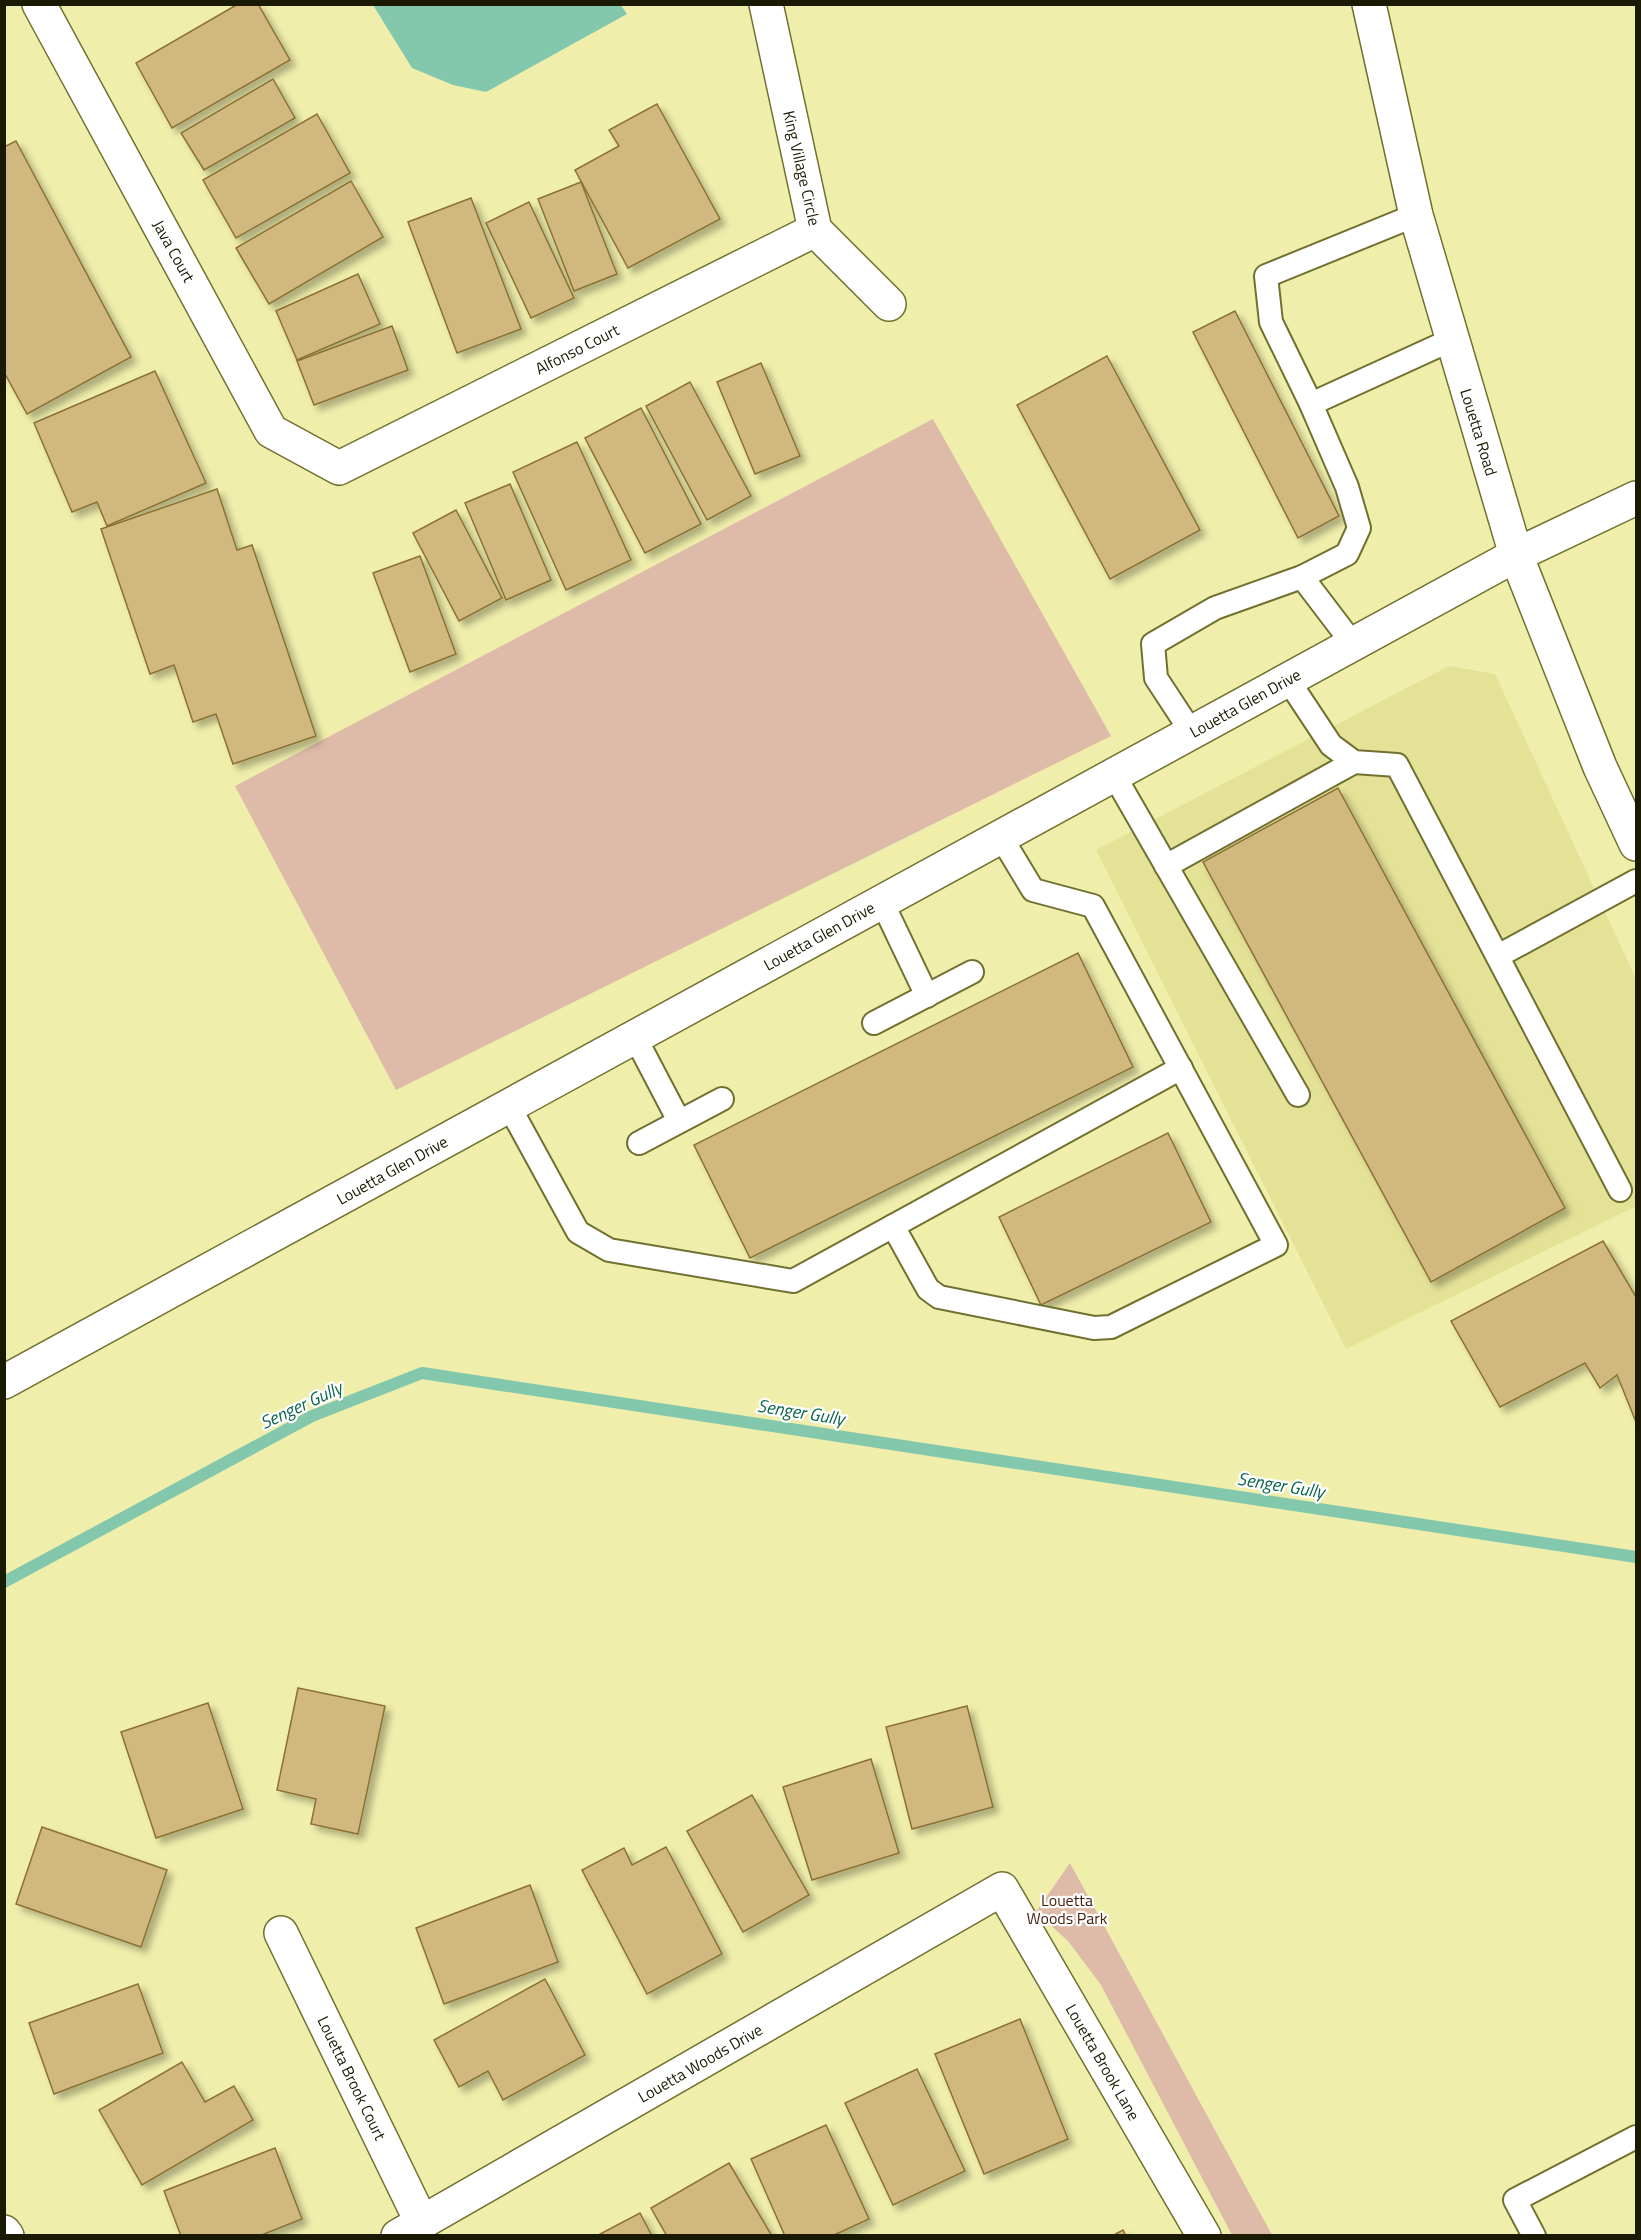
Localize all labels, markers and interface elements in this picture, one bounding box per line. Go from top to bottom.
street label: King Village Circle [777,108,827,228]
street label: Java Court [147,215,201,287]
street label: Alfonso Court [531,317,624,380]
street label: Louetta Road [1454,385,1504,479]
street label: Louetta Glen Drive [1185,662,1305,744]
street label: Louetta Glen Drive [759,895,879,977]
street label: Louetta Glen Drive [332,1129,452,1211]
water label: Senger Gully [255,1373,348,1436]
water label: Senger Gully [756,1392,848,1432]
water label: Senger Gully [1236,1465,1328,1505]
park label: Louetta Woods Park [1027,1888,1108,1930]
street label: Louetta Brook Lane [1060,1999,1146,2125]
street label: Louetta Brook Court [312,2012,393,2144]
street label: Louetta Woods Drive [633,2017,767,2109]

